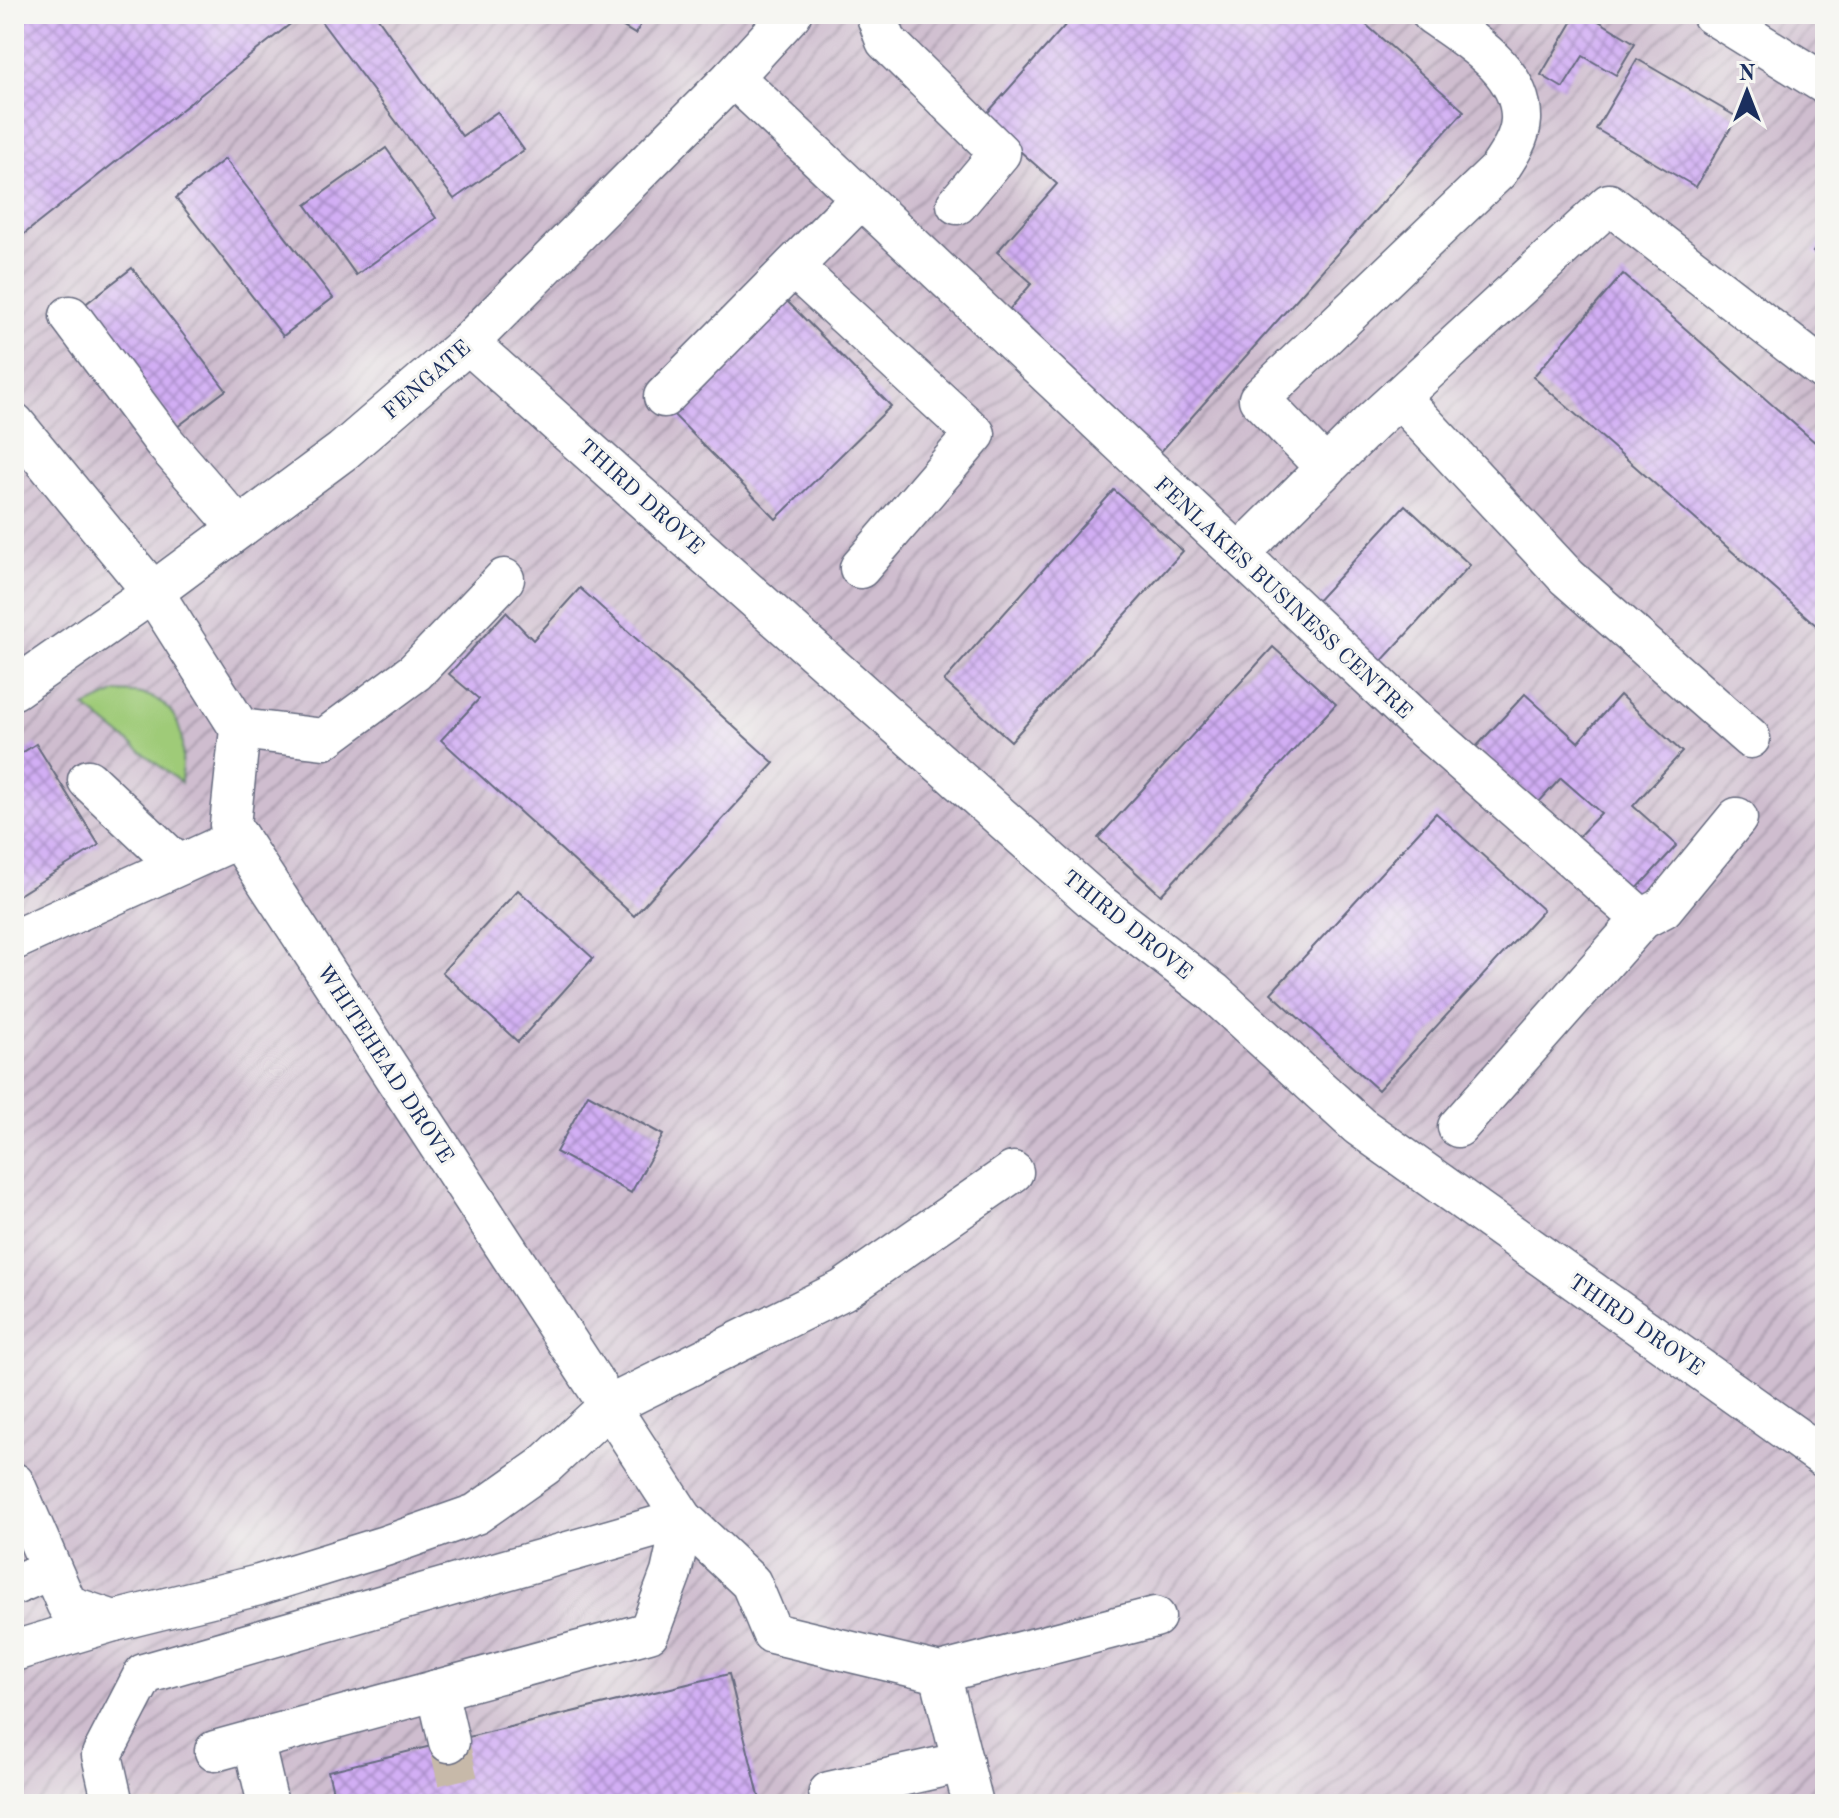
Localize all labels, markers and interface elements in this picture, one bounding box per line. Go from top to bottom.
north arrow [1707,52,1787,132]
text: N [1739,63,1756,85]
street label: FENGATE [379,337,475,424]
street label: THIRD DROVE [574,436,707,559]
street label: FENLAKES BUSINESS CENTRE [1150,473,1416,724]
street label: THIRD DROVE [1058,867,1196,984]
street label: WHITEHEAD DROVE [312,961,457,1167]
street label: THIRD DROVE [1564,1271,1707,1380]

